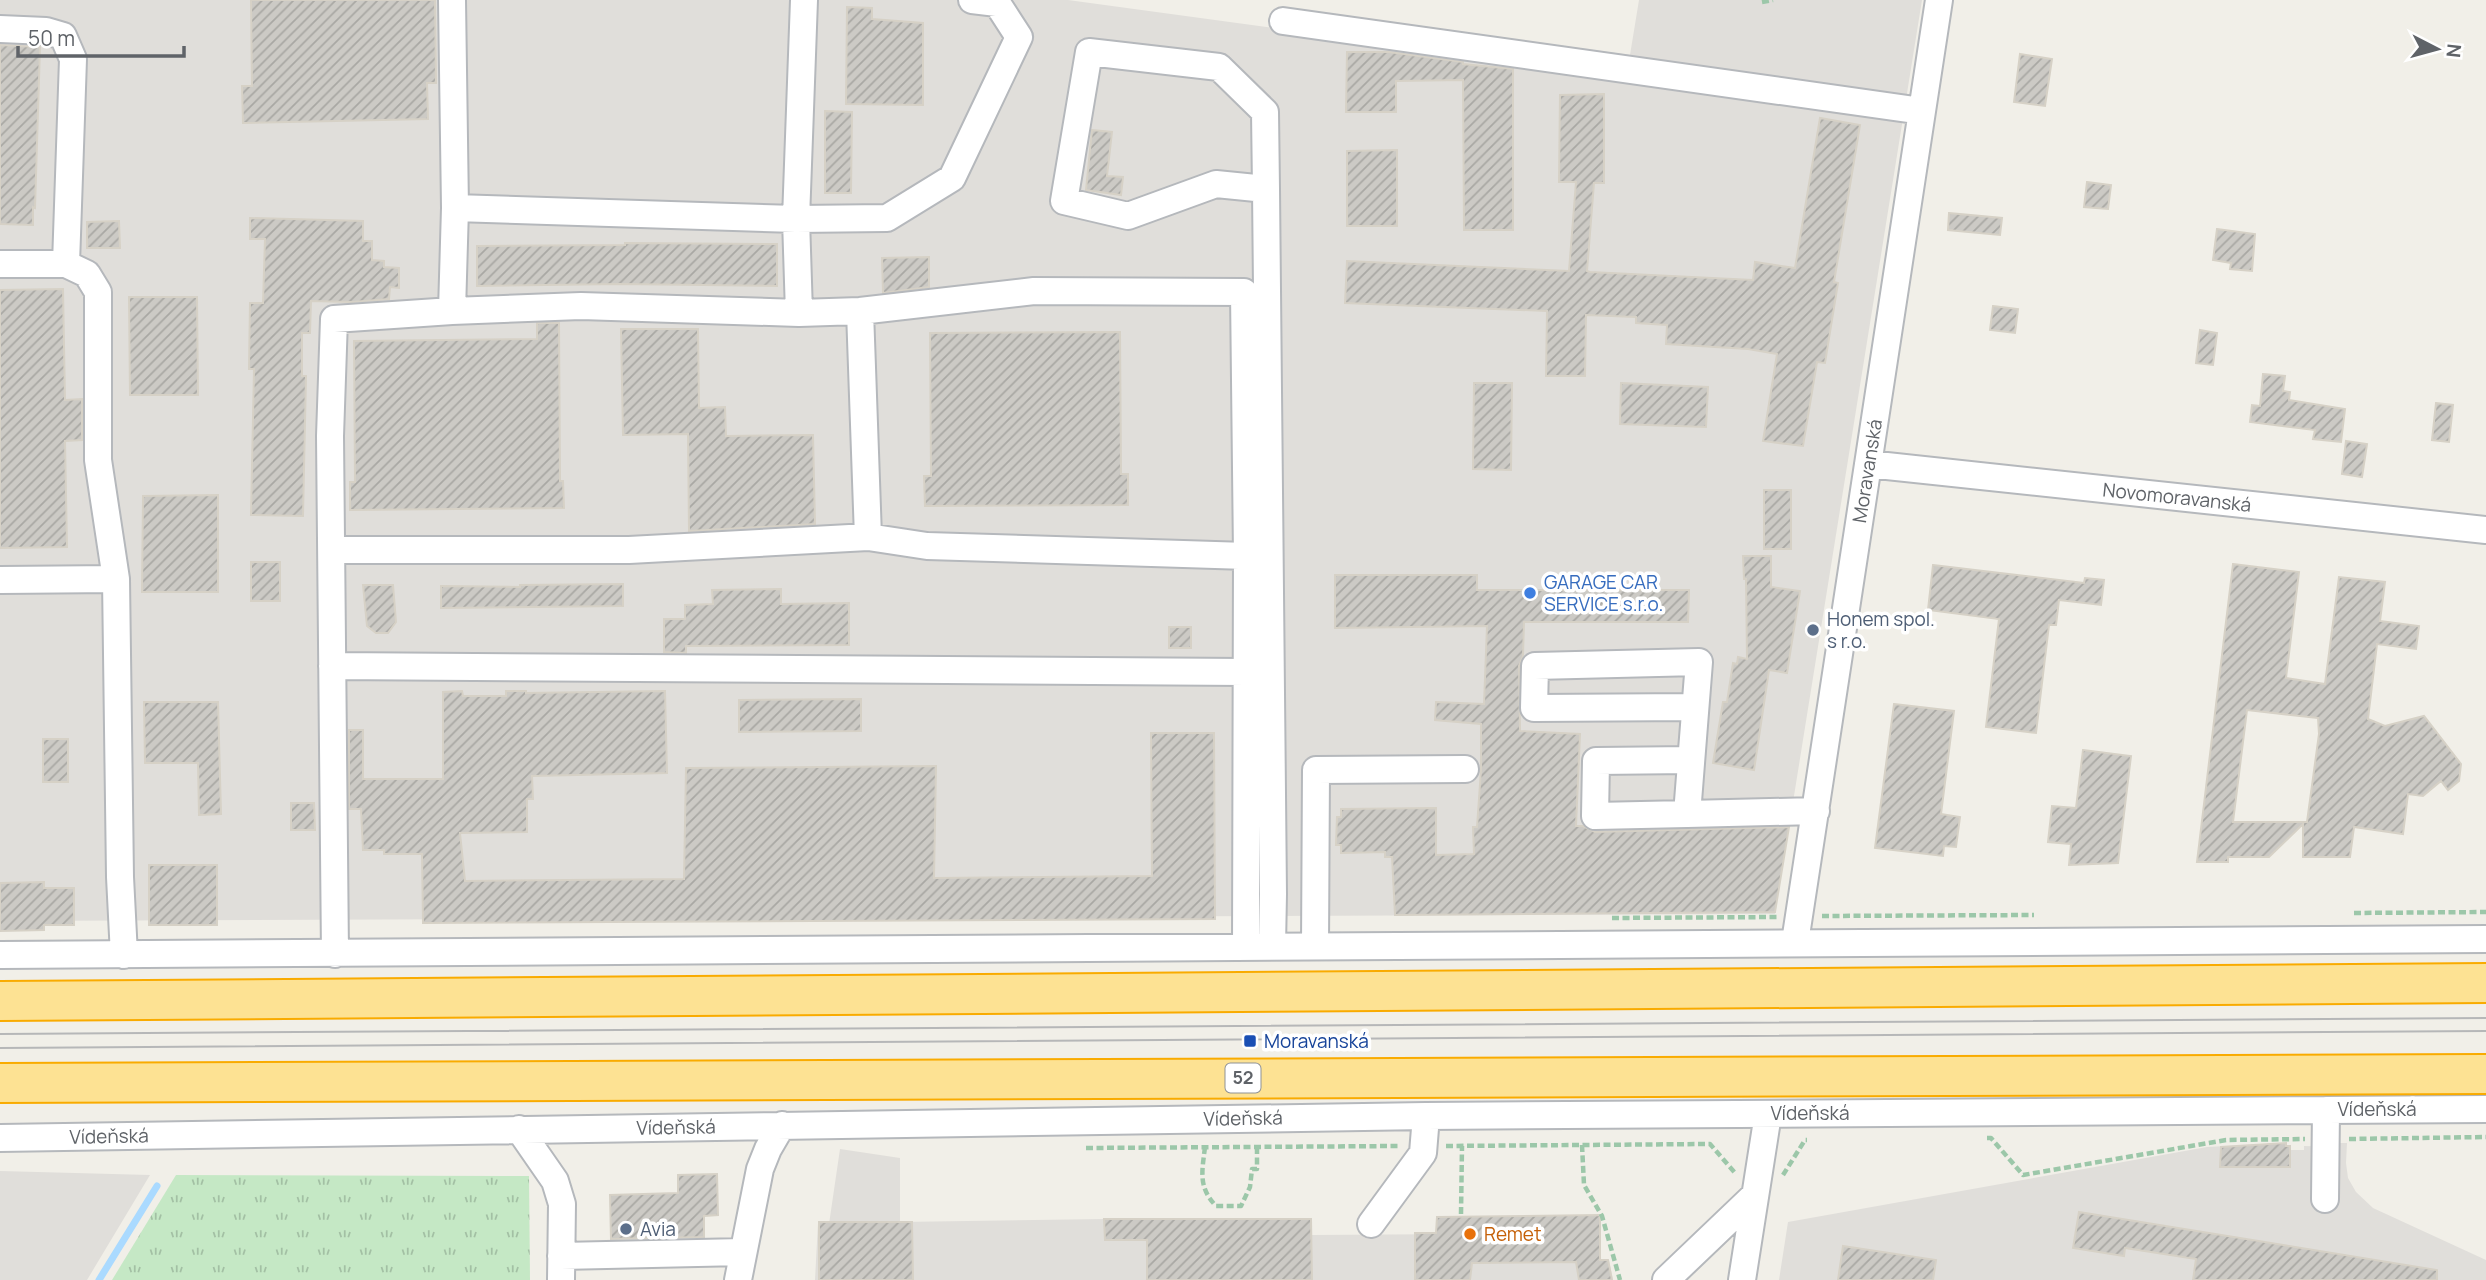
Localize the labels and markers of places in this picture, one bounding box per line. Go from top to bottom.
place label: GARAGE CAR SERVICE s.r.o. [1544,569,1663,617]
marker: GARAGE CAR SERVICE s.r.o. [1522,585,1538,601]
place label: Honem spol. s r.o. [1827,606,1935,654]
marker: Honem spol. s r.o. [1805,622,1821,638]
place label: Moravanská [1264,1028,1369,1054]
marker: Moravanská [1242,1033,1258,1049]
place label: Avia [640,1216,676,1242]
marker: Avia [618,1221,634,1237]
place label: Remet [1484,1221,1542,1247]
marker: Remet [1462,1226,1478,1242]

